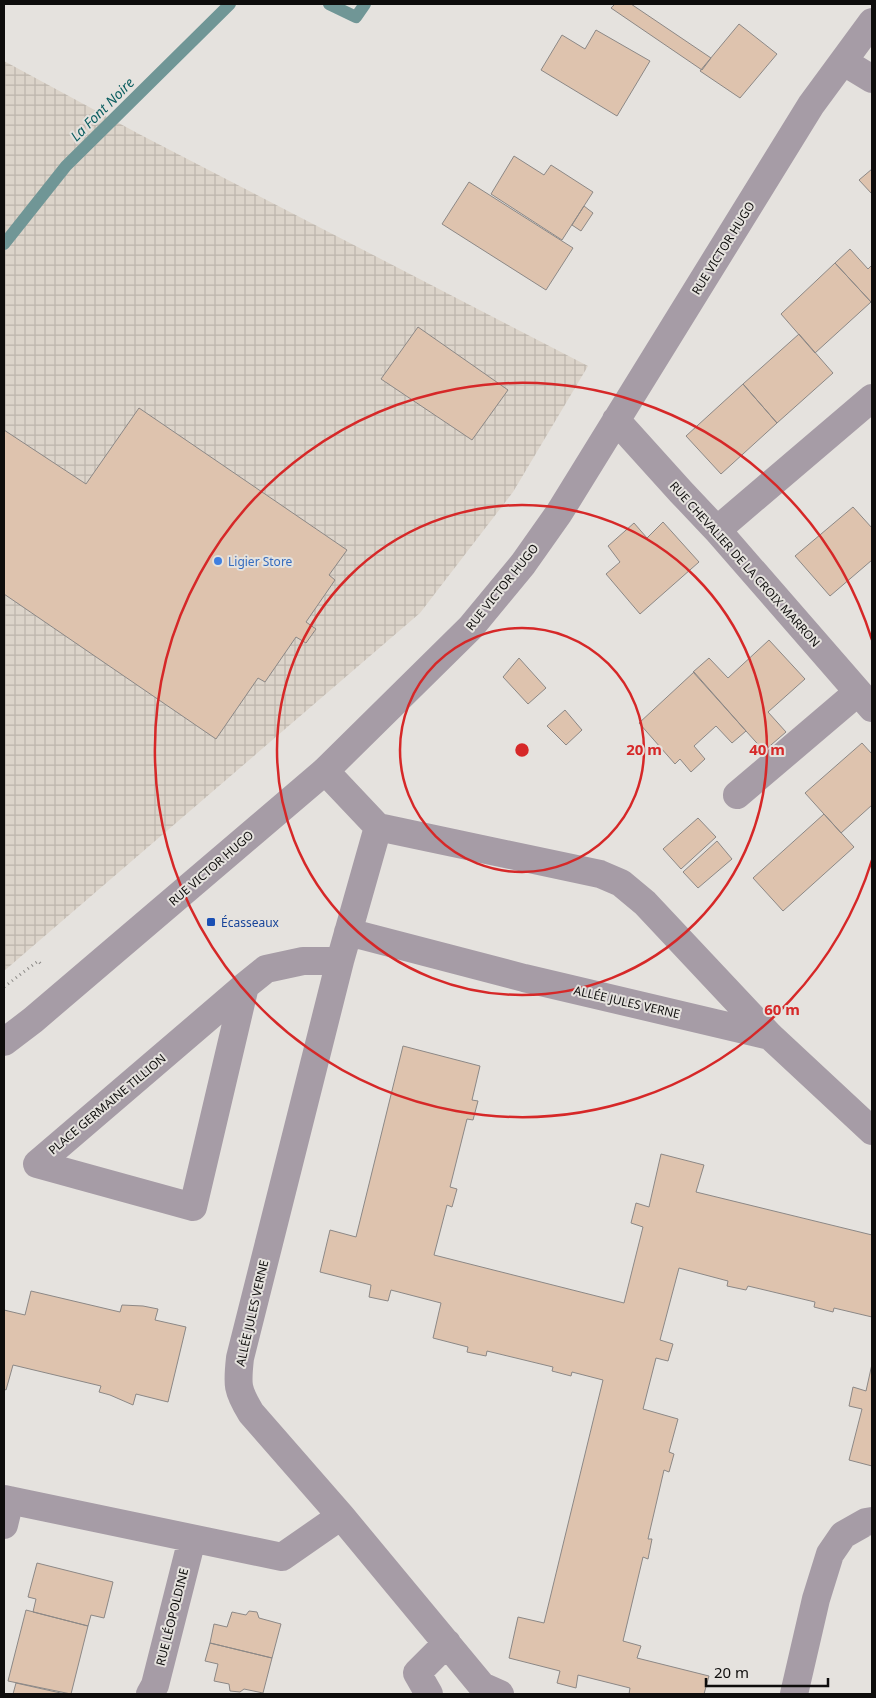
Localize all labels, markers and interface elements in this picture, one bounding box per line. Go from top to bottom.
water label: La Font Noire [66,73,138,145]
street label: RUE VICTOR HUGO [687,198,759,298]
street label: RUE CHEVALIER DE LA CROIX MARRON [666,478,824,650]
street label: RUE VICTOR HUGO [462,540,542,634]
place label: Ligier Store [228,553,293,570]
marker: Ligier Store [212,555,224,567]
text: 20 m [626,739,662,759]
text: 40 m [749,739,785,759]
centre of rings [513,741,531,759]
street label: RUE VICTOR HUGO [165,826,257,910]
place label: Écasseaux [221,914,280,931]
marker: Écasseaux [205,916,217,928]
street label: ALLÉE JULES VERNE [572,982,682,1022]
text: 60 m [764,999,800,1019]
street label: PLACE GERMAINE TILLION [45,1050,169,1158]
street label: ALLÉE JULES VERNE [232,1258,272,1368]
street label: RUE LÉOPOLDINE [152,1566,192,1668]
scale bar [706,1656,828,1688]
text: 20 m [714,1662,749,1682]

